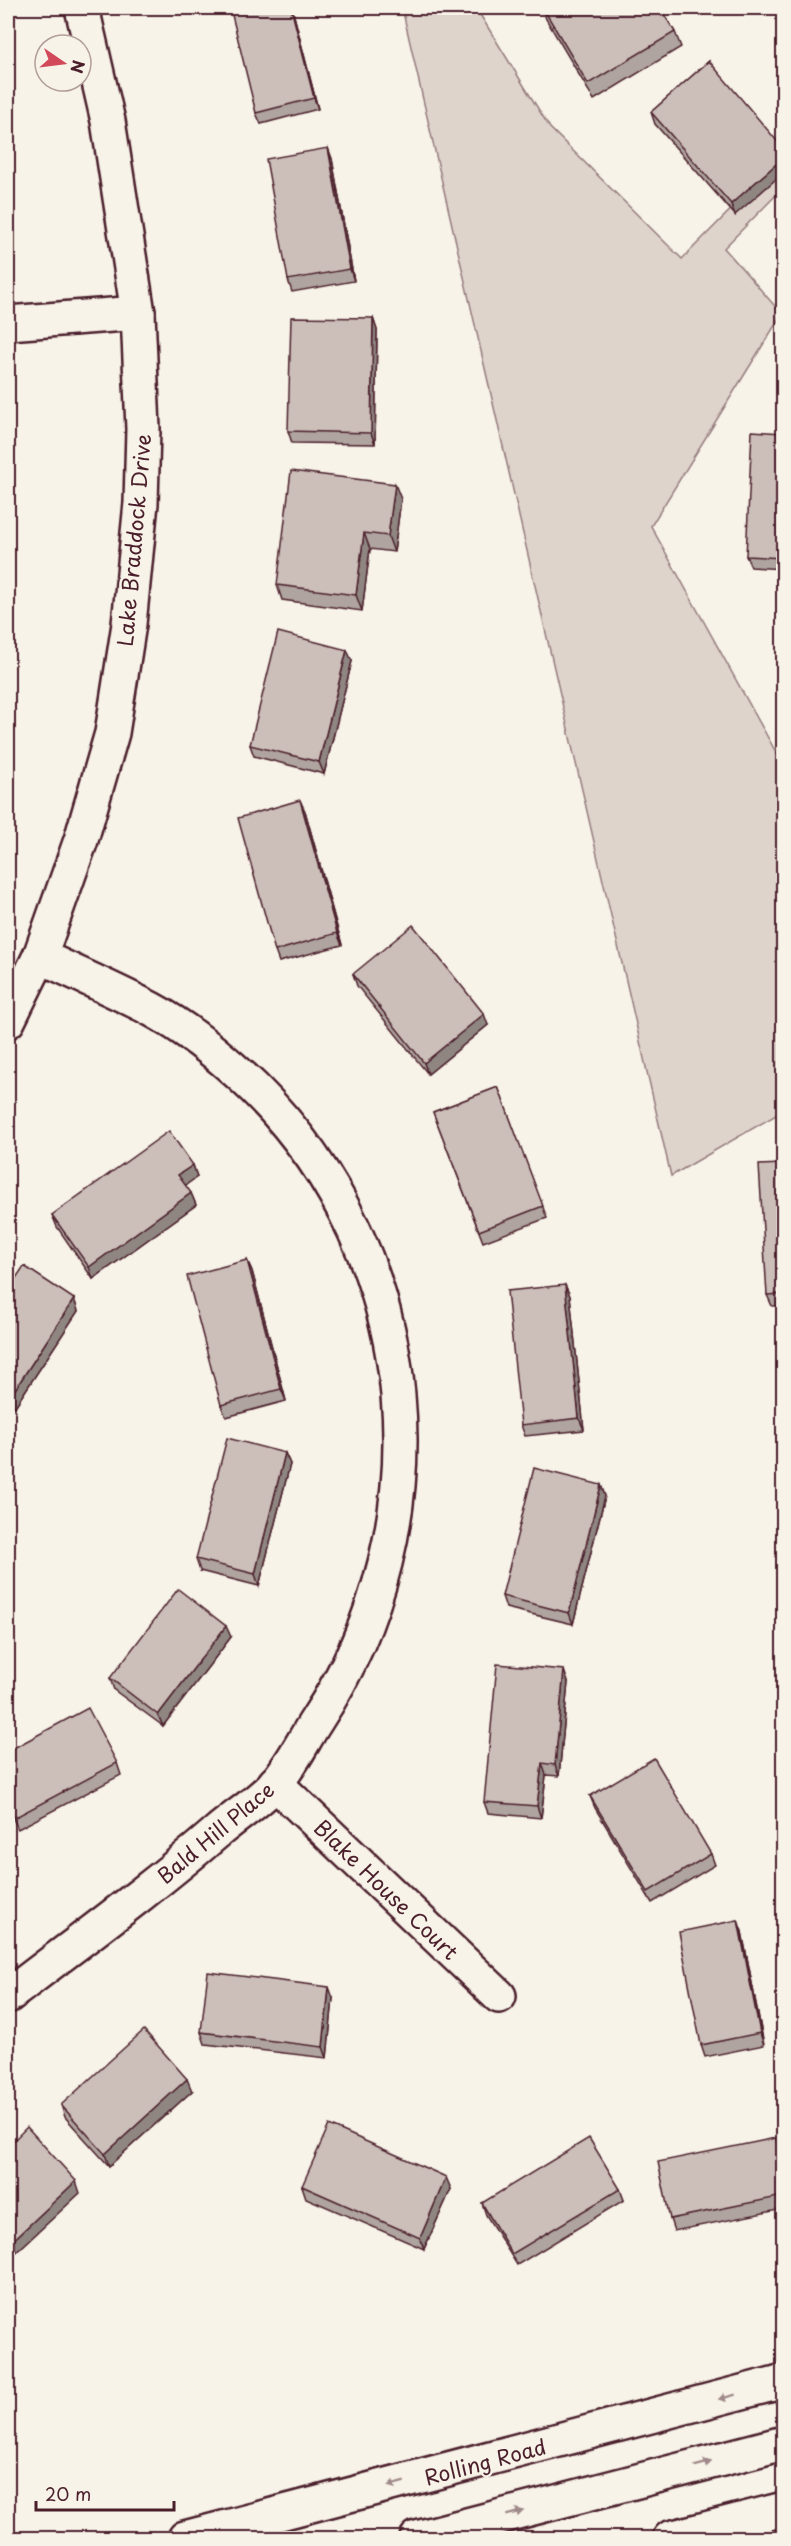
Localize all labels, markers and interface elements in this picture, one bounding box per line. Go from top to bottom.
north arrow [33,33,93,93]
text: N [65,58,92,76]
street label: Lake Braddock Drive [108,432,158,648]
street label: Bald Hill Place [150,1773,280,1891]
street label: Blake House Court [307,1811,467,1967]
one-way arrow [718,2392,736,2402]
street label: Rolling Road [421,2429,549,2493]
one-way arrow [694,2458,712,2468]
scale bar [36,2474,174,2512]
one-way arrow [387,2479,405,2489]
text: 20 m [45,2480,91,2507]
one-way arrow [506,2508,524,2517]

